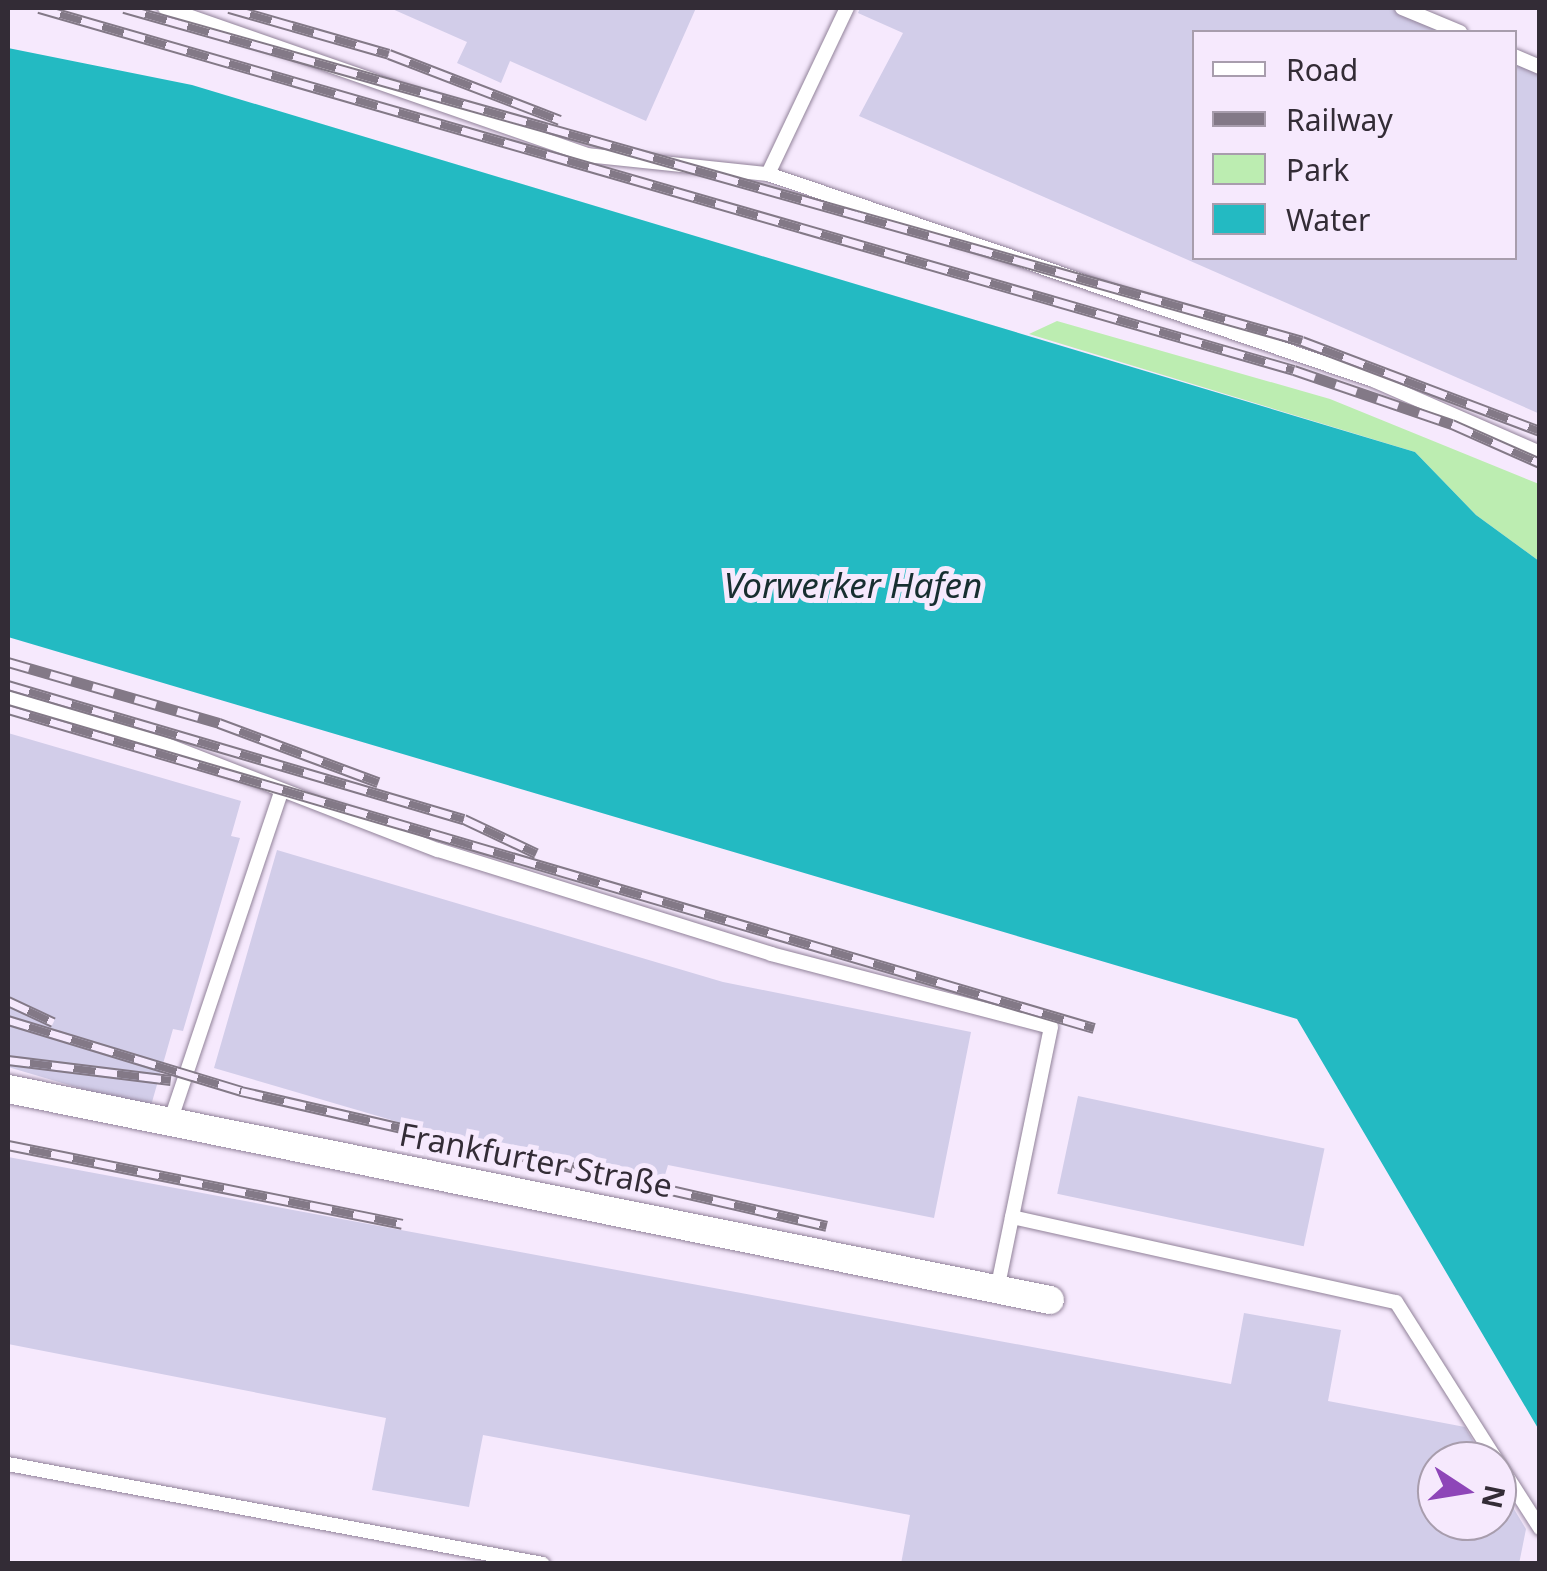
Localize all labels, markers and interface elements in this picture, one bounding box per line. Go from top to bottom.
legend [1192,30,1517,260]
text: Road [1286,49,1358,90]
text: Railway [1286,99,1393,140]
text: Park [1286,149,1349,190]
text: Water [1286,199,1370,240]
water label: Vorwerker Hafen [724,564,982,606]
street label: Frankfurter Straße [396,1115,676,1205]
north arrow [1417,1441,1517,1541]
text: N [1473,1482,1515,1512]

